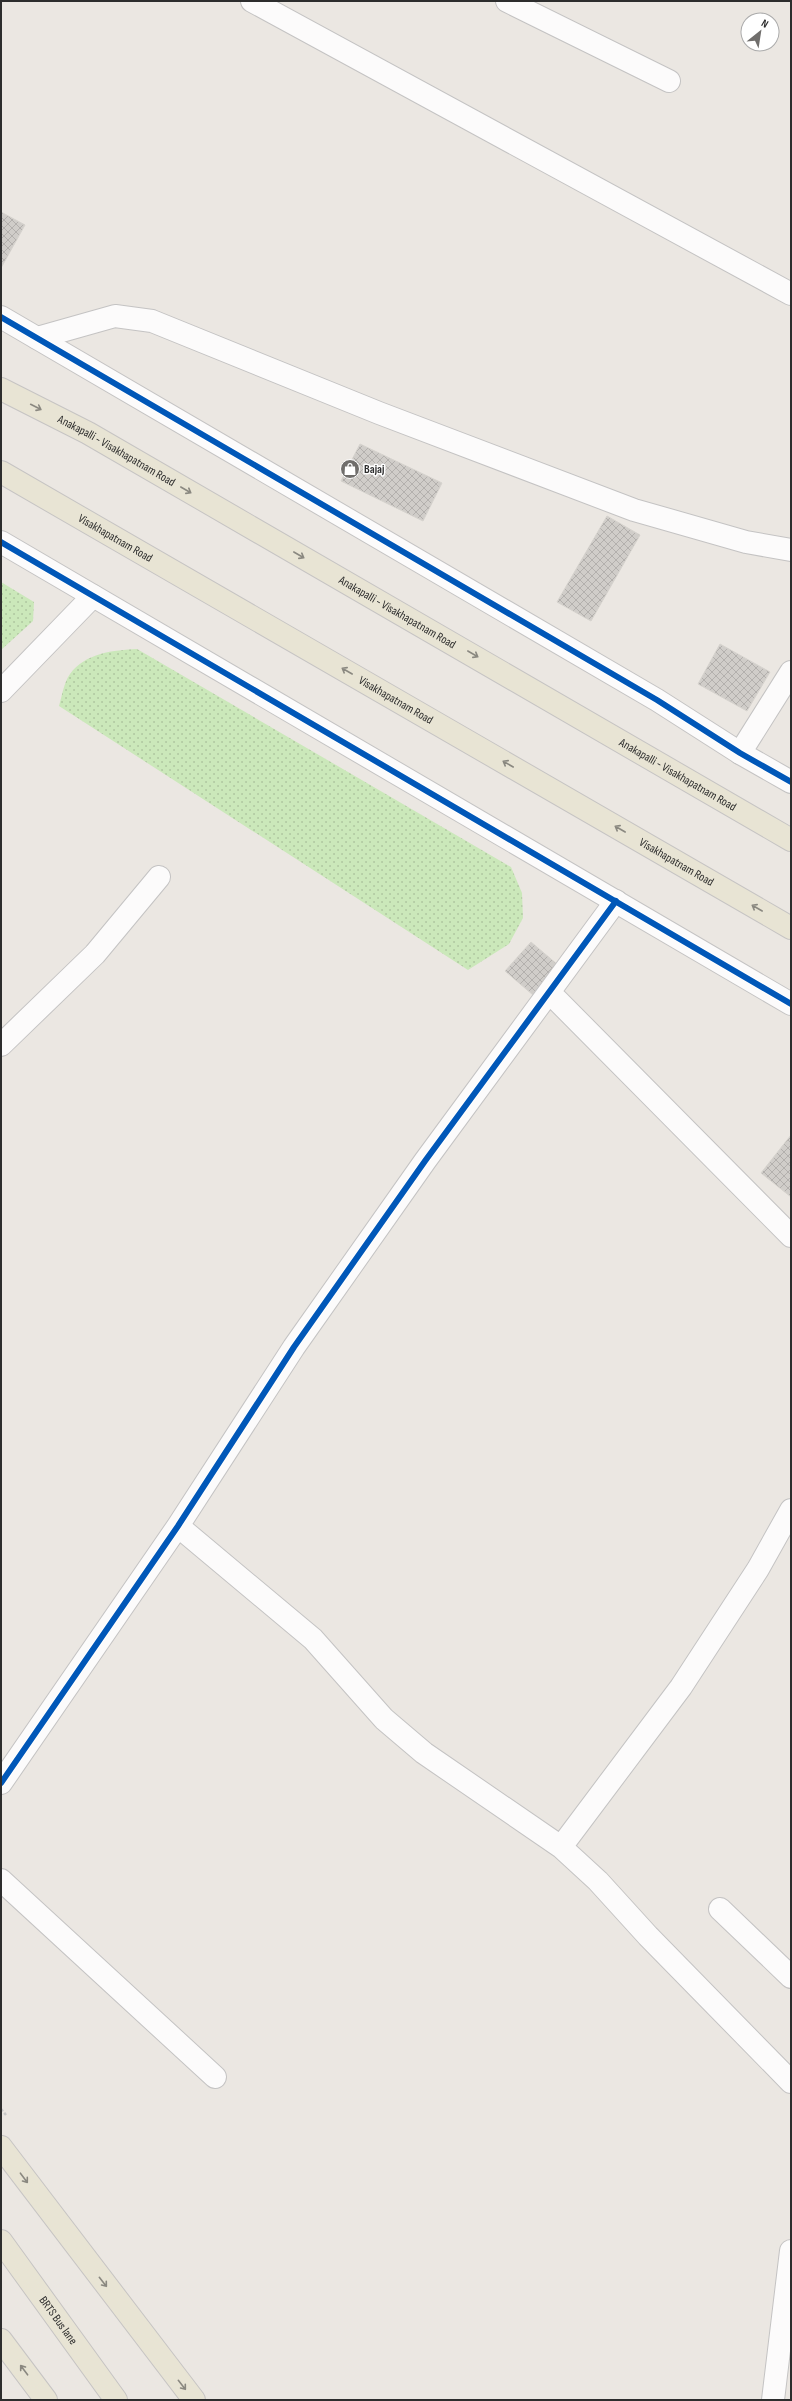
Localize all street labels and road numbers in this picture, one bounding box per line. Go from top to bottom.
street label: Anakapalli - Visakhapatnam Road [54,411,178,490]
street label: Visakhapatnam Road [75,511,155,565]
street label: Anakapalli - Visakhapatnam Road [335,572,459,652]
street label: Visakhapatnam Road [356,673,436,727]
street label: Anakapalli - Visakhapatnam Road [616,734,739,814]
street label: Visakhapatnam Road [637,835,716,889]
street label: BRTS Bus lane [36,2293,81,2348]

